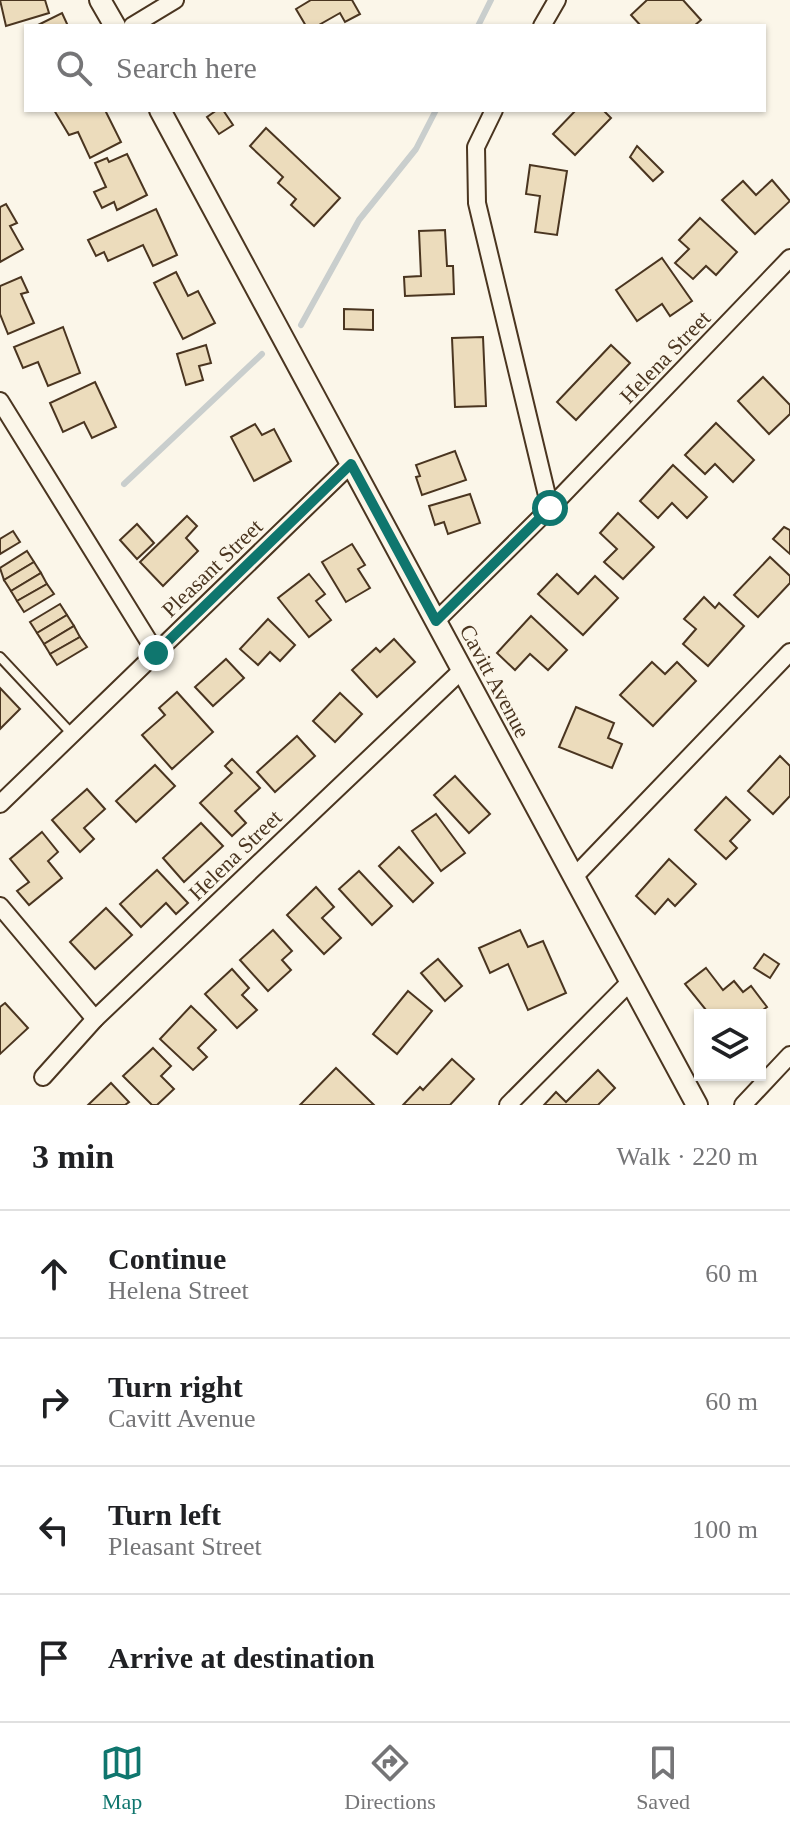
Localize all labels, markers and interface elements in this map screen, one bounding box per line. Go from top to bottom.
search box [24,24,766,112]
icon: search [52,46,96,90]
text: Search here [116,51,257,84]
street label: Helena Street [615,305,715,409]
route start [532,490,568,526]
street label: Pleasant Street [157,514,267,622]
street label: Cavitt Avenue [455,620,535,742]
route end [138,635,174,671]
street label: Helena Street [183,805,287,905]
map controls [694,1009,766,1081]
button: layers [694,1009,766,1081]
text: 3 min [32,1138,114,1175]
text: Walk · 220 m [616,1142,758,1171]
text: Continue [108,1242,226,1275]
icon: ahead [32,1252,76,1296]
text: 60 m [705,1259,758,1288]
text: Helena Street [108,1276,249,1305]
text: Turn right [108,1370,243,1403]
icon: right [32,1380,76,1424]
text: 60 m [705,1387,758,1416]
text: Cavitt Avenue [108,1404,256,1433]
text: Turn left [108,1498,221,1531]
icon: left [32,1508,76,1552]
text: 100 m [692,1515,758,1544]
text: Pleasant Street [108,1532,262,1561]
icon: arrive [32,1636,76,1680]
text: Arrive at destination [108,1641,375,1674]
tab: Map [100,1741,144,1815]
tab: Directions [344,1741,436,1815]
tab: Saved [636,1741,690,1815]

